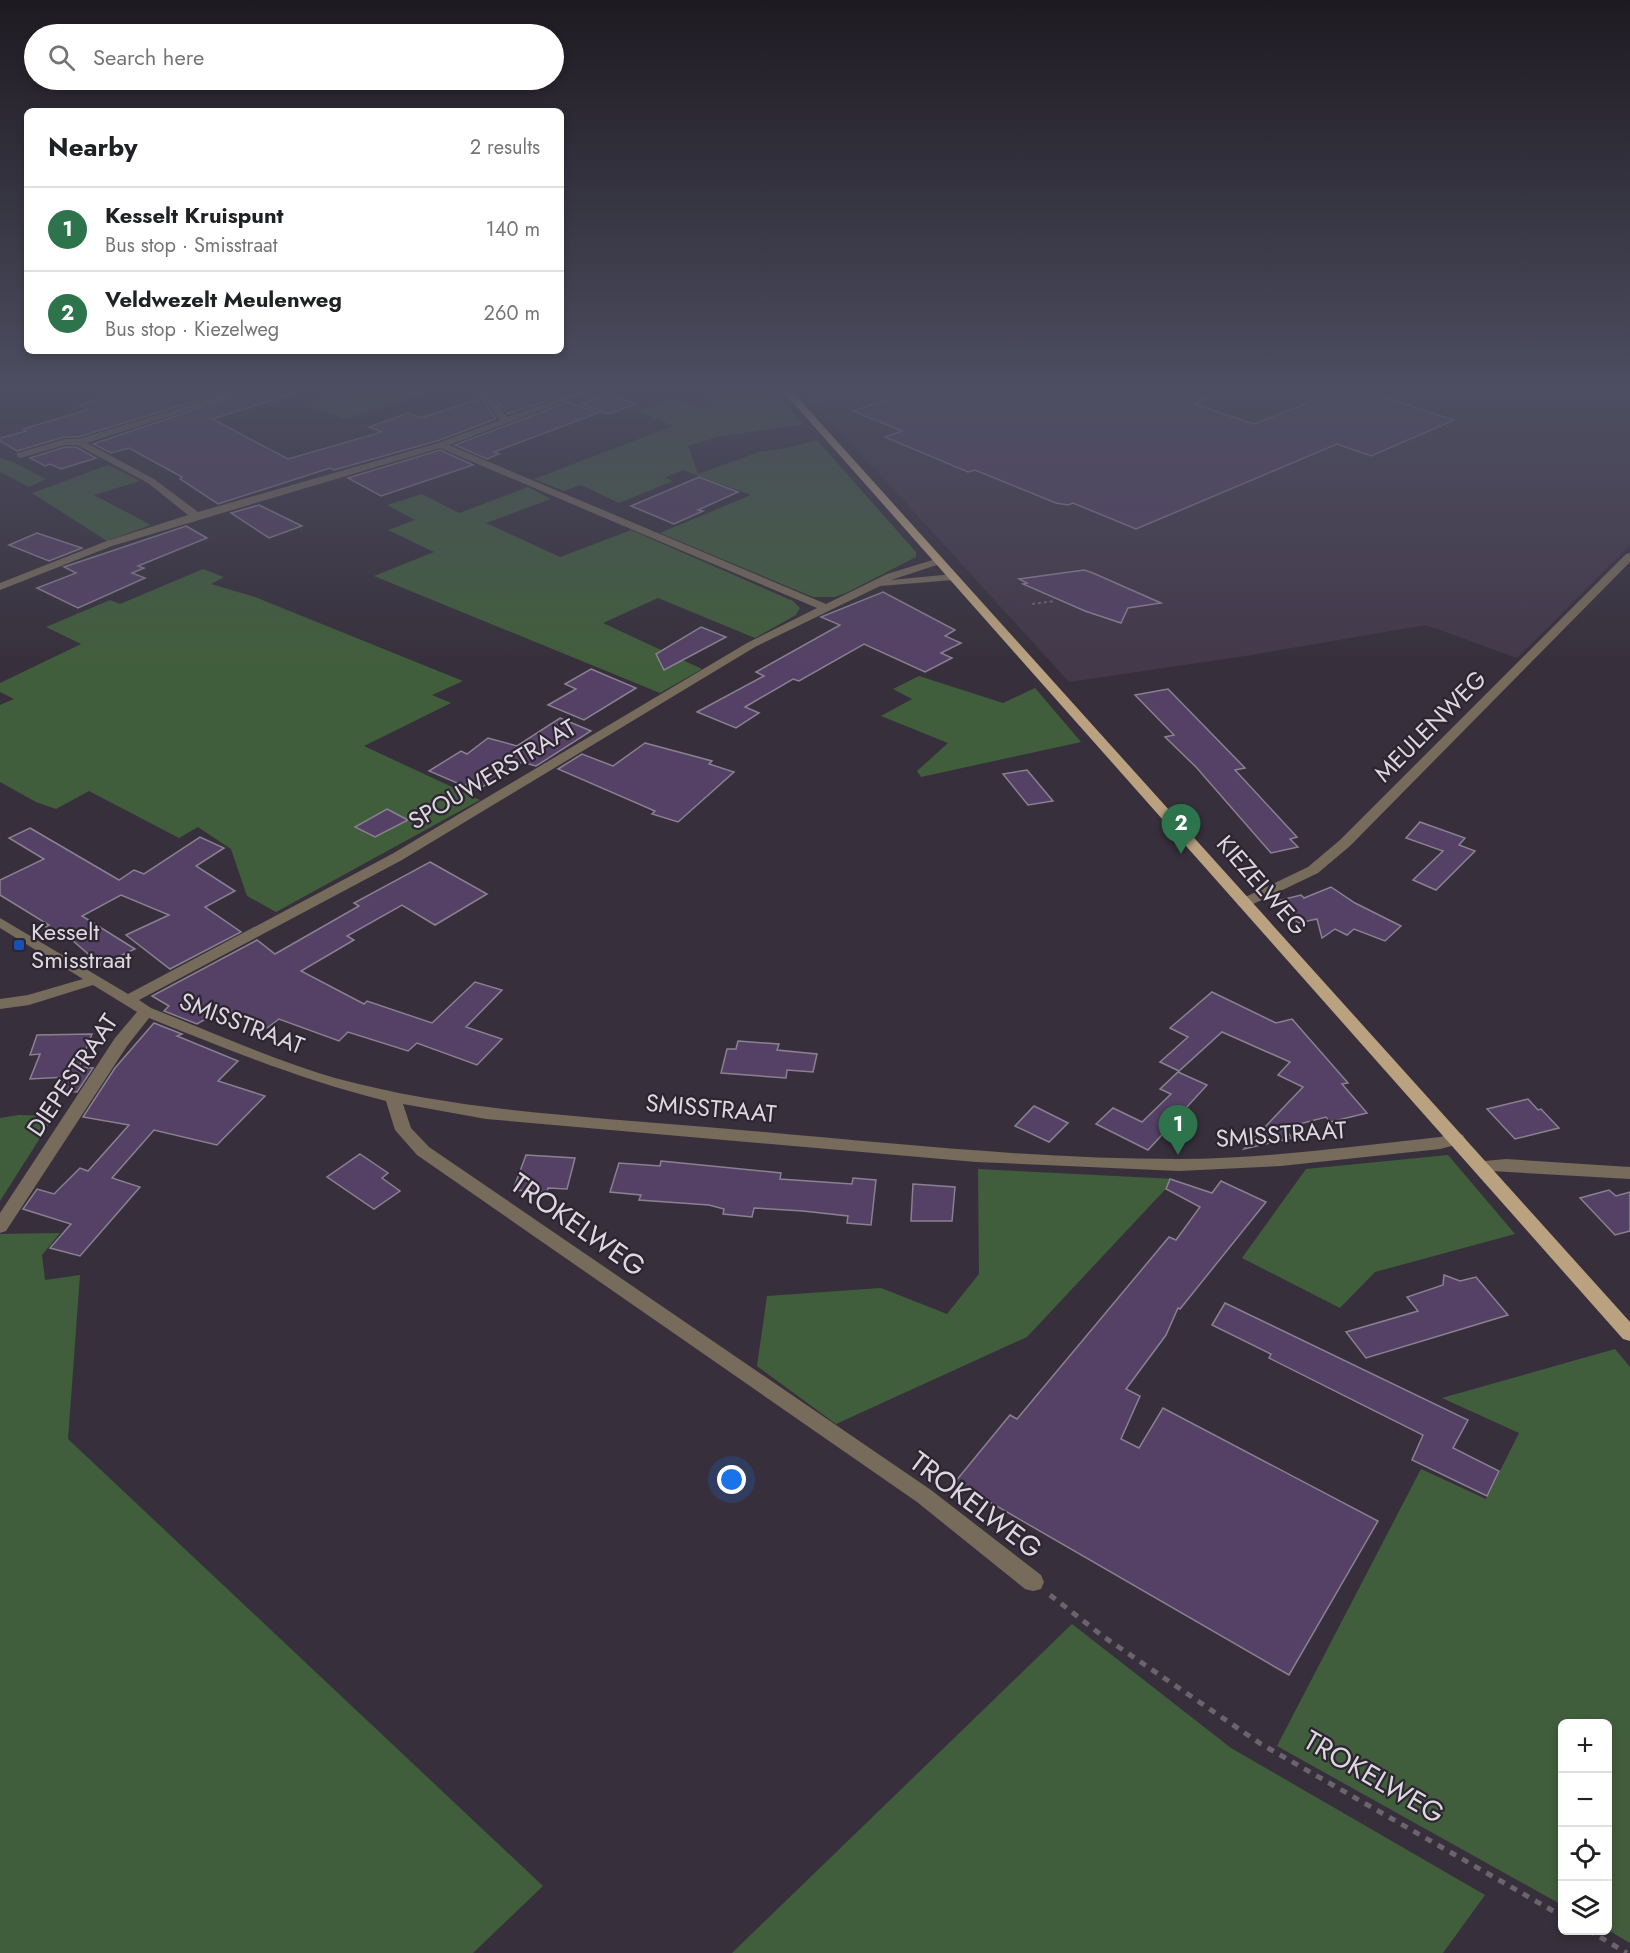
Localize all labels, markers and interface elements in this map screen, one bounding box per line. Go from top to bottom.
search box [24,24,564,90]
icon: search [45,41,78,74]
text: Search here [93,41,204,73]
text: Nearby [48,128,137,166]
text: 2 results [470,133,540,162]
text: Kesselt Kruispunt [105,199,284,231]
text: 1 [62,215,73,244]
text: 140 m [486,215,540,244]
text: Bus stop · Smisstraat [105,231,277,260]
text: Veldwezelt Meulenweg [105,283,342,315]
text: 2 [61,299,74,328]
text: 260 m [484,299,540,328]
text: Bus stop · Kiezelweg [105,315,279,344]
street label: MEULENWEG [1366,662,1494,790]
street label: SPOUWERSTRAAT [401,710,583,838]
pin: 2 [1162,804,1200,854]
street label: KIEZELWEG [1208,827,1316,943]
place label: Kesselt Smisstraat [31,914,132,977]
marker: Kesselt Smisstraat [12,938,26,952]
street label: SMISSTRAAT [174,983,310,1063]
street label: DIEPESTRAAT [18,1007,126,1143]
street label: SMISSTRAAT [644,1085,778,1131]
pin: 1 [1158,1106,1198,1155]
street label: SMISSTRAAT [1214,1112,1348,1156]
street label: TROKELWEG [502,1163,654,1287]
street label: TROKELWEG [901,1441,1051,1569]
your location [717,1465,746,1494]
map controls [1558,1719,1612,1935]
button: + [1558,1719,1612,1773]
street label: TROKELWEG [1296,1720,1452,1834]
button: − [1558,1773,1612,1827]
button: locate [1558,1827,1612,1881]
button: layers [1558,1881,1612,1935]

